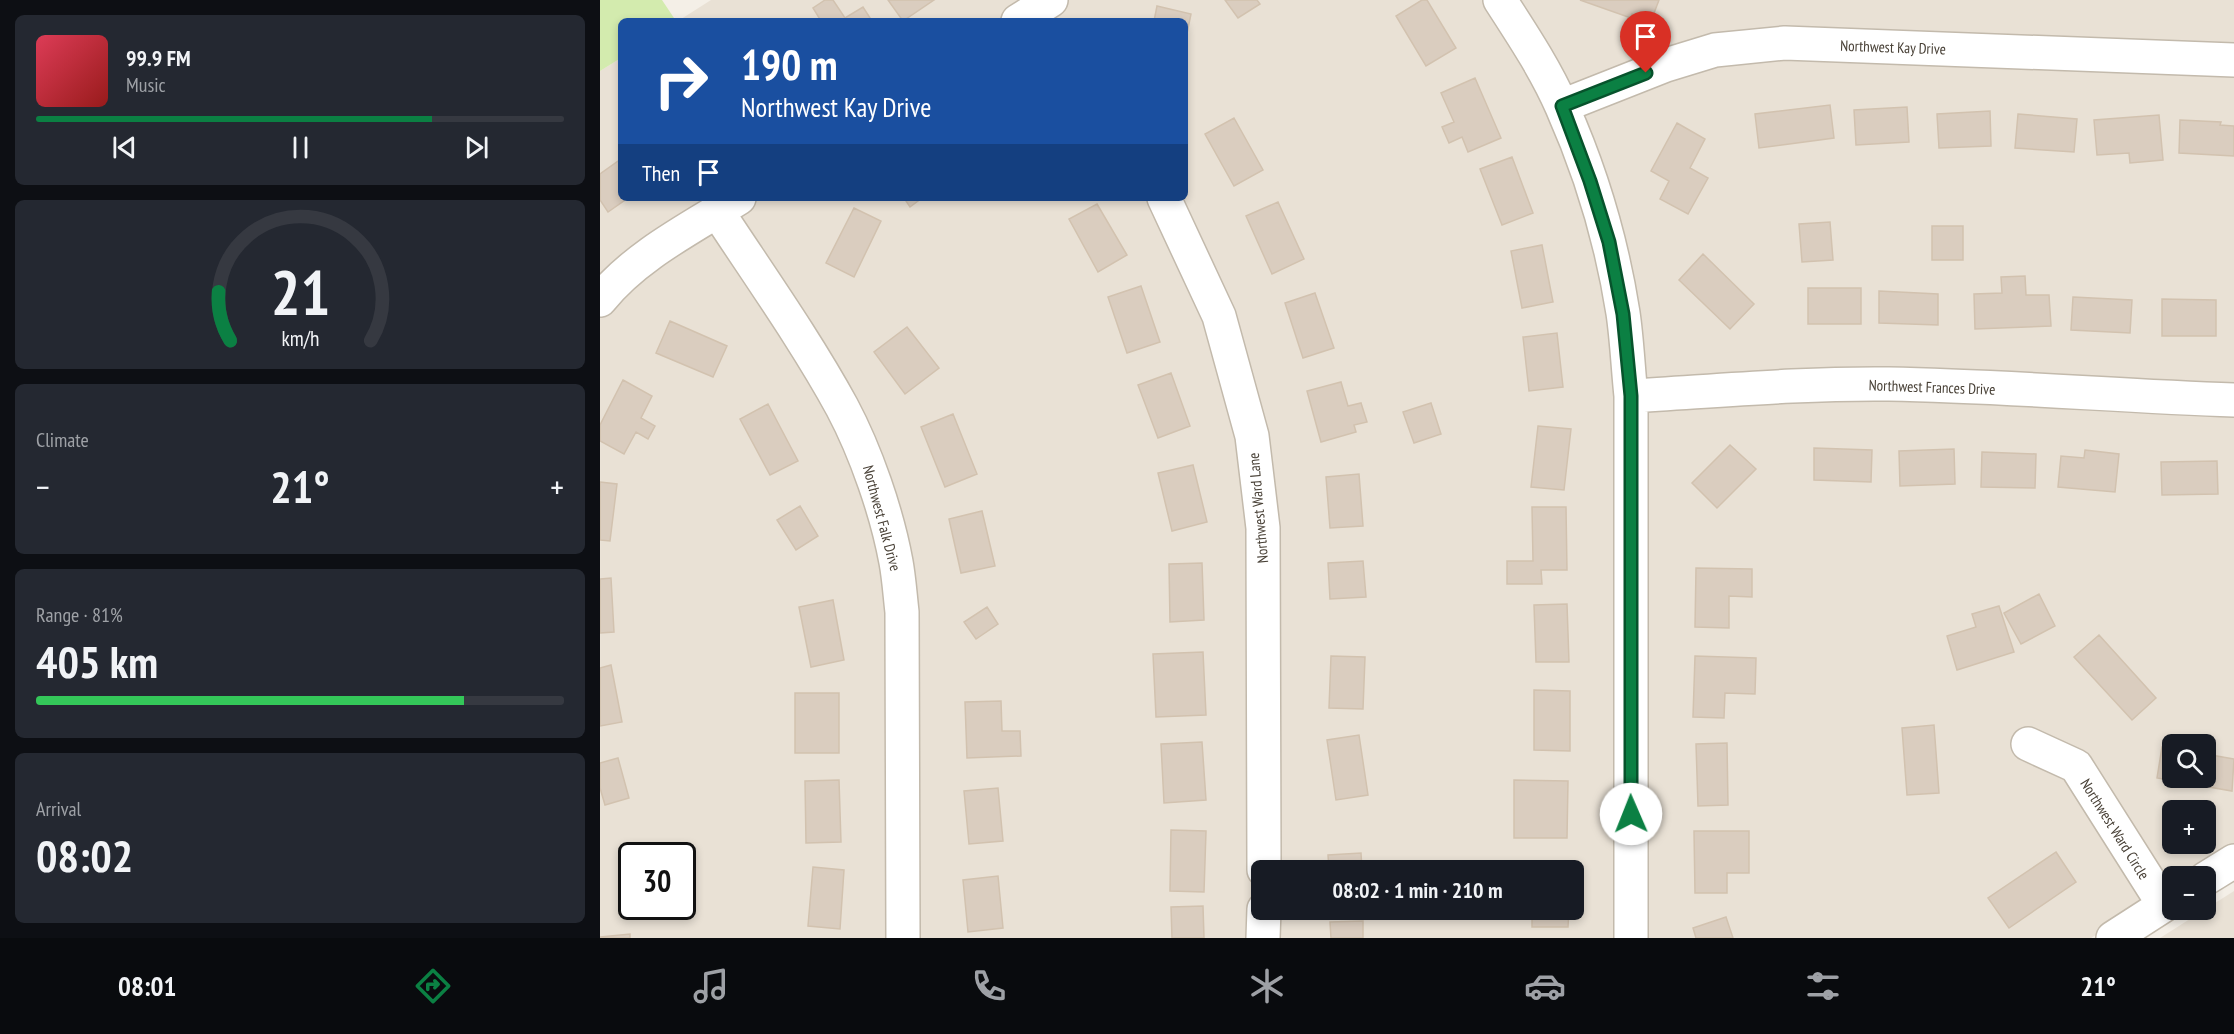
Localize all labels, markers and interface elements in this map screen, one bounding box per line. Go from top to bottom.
pin [1620,11,1671,73]
icon: arrive [1629,20,1662,53]
street label: Northwest Kay Drive [1840,36,1946,58]
text: 190 m [741,37,838,92]
icon: right [642,42,720,120]
text: 99.9 FM [126,44,191,72]
text: Music [126,72,166,98]
text: Northwest Kay Drive [741,90,931,124]
icon: previous [108,131,141,164]
icon: pause [284,131,317,164]
icon: next [460,131,493,164]
icon: arrive [692,156,725,189]
text: Then [642,159,680,187]
text: 21 [270,252,330,333]
text: km/h [281,325,319,353]
street label: Northwest Frances Drive [1868,375,1996,399]
text: Climate [36,427,89,453]
street label: Northwest Ward Lane [1244,452,1272,564]
text: 21° [270,457,330,515]
street label: Northwest Falk Drive [859,463,905,573]
text: − [36,465,50,508]
text: + [550,465,564,508]
text: Range · 81% [36,602,123,628]
text: 405 km [36,632,158,690]
map controls [2162,734,2216,920]
button: search [2162,734,2216,788]
street label: Northwest Ward Circle [2076,775,2154,883]
position arrow [1599,782,1663,846]
text: Arrival [36,796,81,822]
button: + [2162,800,2216,854]
text: 08:02 [36,826,133,884]
speed limit sign: 30 [618,842,696,920]
button: − [2162,866,2216,920]
text: 08:02 · 1 min · 210 m [1332,876,1503,904]
icon: directions [412,965,454,1007]
icon: music [690,965,732,1007]
icon: phone [968,965,1010,1007]
icon: climate [1246,965,1288,1007]
icon: car [1524,965,1566,1007]
icon: filters [1802,965,1844,1007]
text: 08:01 [118,969,176,1003]
text: 21° [2080,969,2116,1003]

